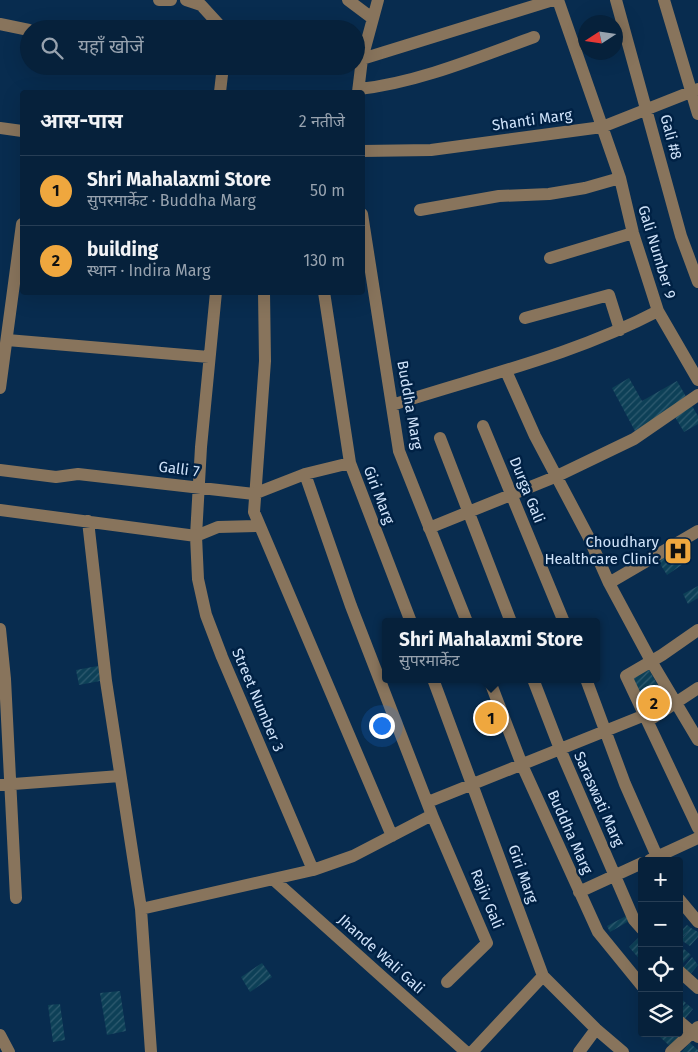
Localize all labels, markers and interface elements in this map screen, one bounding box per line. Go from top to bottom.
north arrow [578,15,623,60]
search box [20,20,365,75]
icon: search [38,34,66,62]
text: यहाँ खोजें [78,35,144,58]
street label: Shanti Marg [491,105,573,135]
text: आस-पास [40,108,123,134]
text: 2 नतीजे [299,112,345,131]
street label: Gali #8 [656,112,686,162]
text: Shri Mahalaxmi Store [87,168,271,191]
text: 1 [52,181,60,200]
text: 50 m [310,181,345,200]
text: सुपरमार्केट · Buddha Marg [87,191,256,210]
street label: Gali Number 9 [634,203,680,301]
text: building [87,238,158,261]
text: 2 [52,251,60,270]
text: 130 m [303,251,345,270]
text: स्थान · Indira Marg [87,261,211,280]
street label: Buddha Marg [393,359,427,451]
street label: Durga Gali [506,454,548,526]
street label: Galli 7 [157,458,201,480]
street label: Giri Marg [360,463,398,527]
place label: Choudhary Healthcare Clinic [544,533,660,568]
hospital icon: Choudhary Healthcare Clinic [663,536,693,566]
popup [382,618,600,683]
text: Shri Mahalaxmi Store [399,628,583,651]
street label: Street Number 3 [228,645,288,755]
text: सुपरमार्केट [399,651,460,670]
pin: 2 [638,684,670,722]
pin: 1 [475,699,507,737]
your location [369,713,395,739]
street label: Saraswati Marg [570,749,628,849]
street label: Buddha Marg [543,787,597,877]
street label: Giri Marg [504,842,542,906]
map controls [638,857,683,1037]
button: + [638,857,683,902]
street label: Rajiv Gali [467,867,507,931]
button: − [638,902,683,947]
street label: Jhande Wali Gali [334,910,428,998]
button: locate [638,947,683,992]
button: layers [638,992,683,1037]

